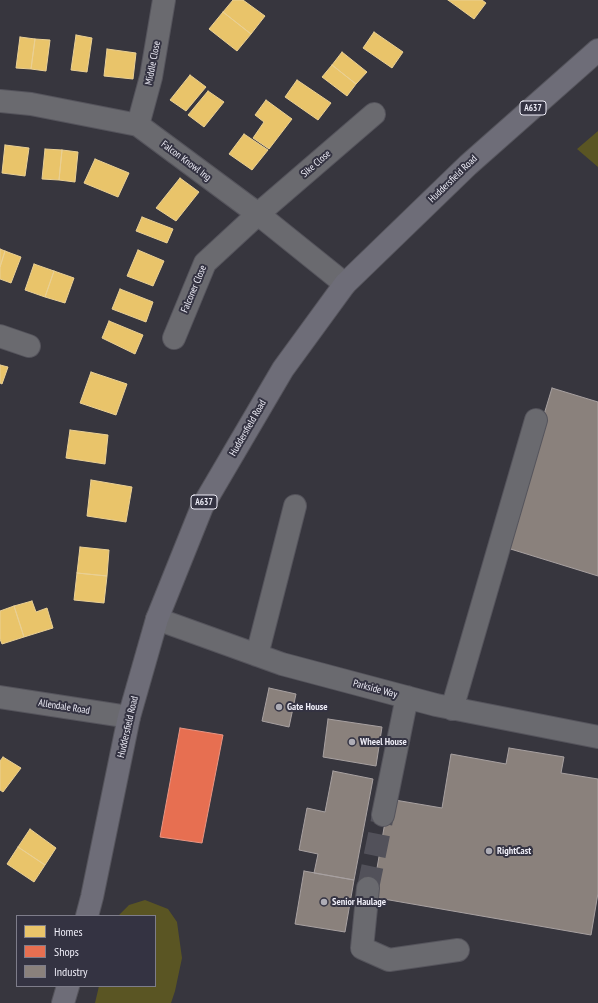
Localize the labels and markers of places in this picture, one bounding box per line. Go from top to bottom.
place label: Gate House [287,701,327,713]
marker: Gate House [274,702,284,712]
place label: Wheel House [360,736,407,748]
marker: Wheel House [347,737,357,747]
place label: RightCast [497,845,531,857]
marker: RightCast [484,846,494,856]
place label: Senior Haulage [332,896,386,908]
marker: Senior Haulage [319,897,329,907]

